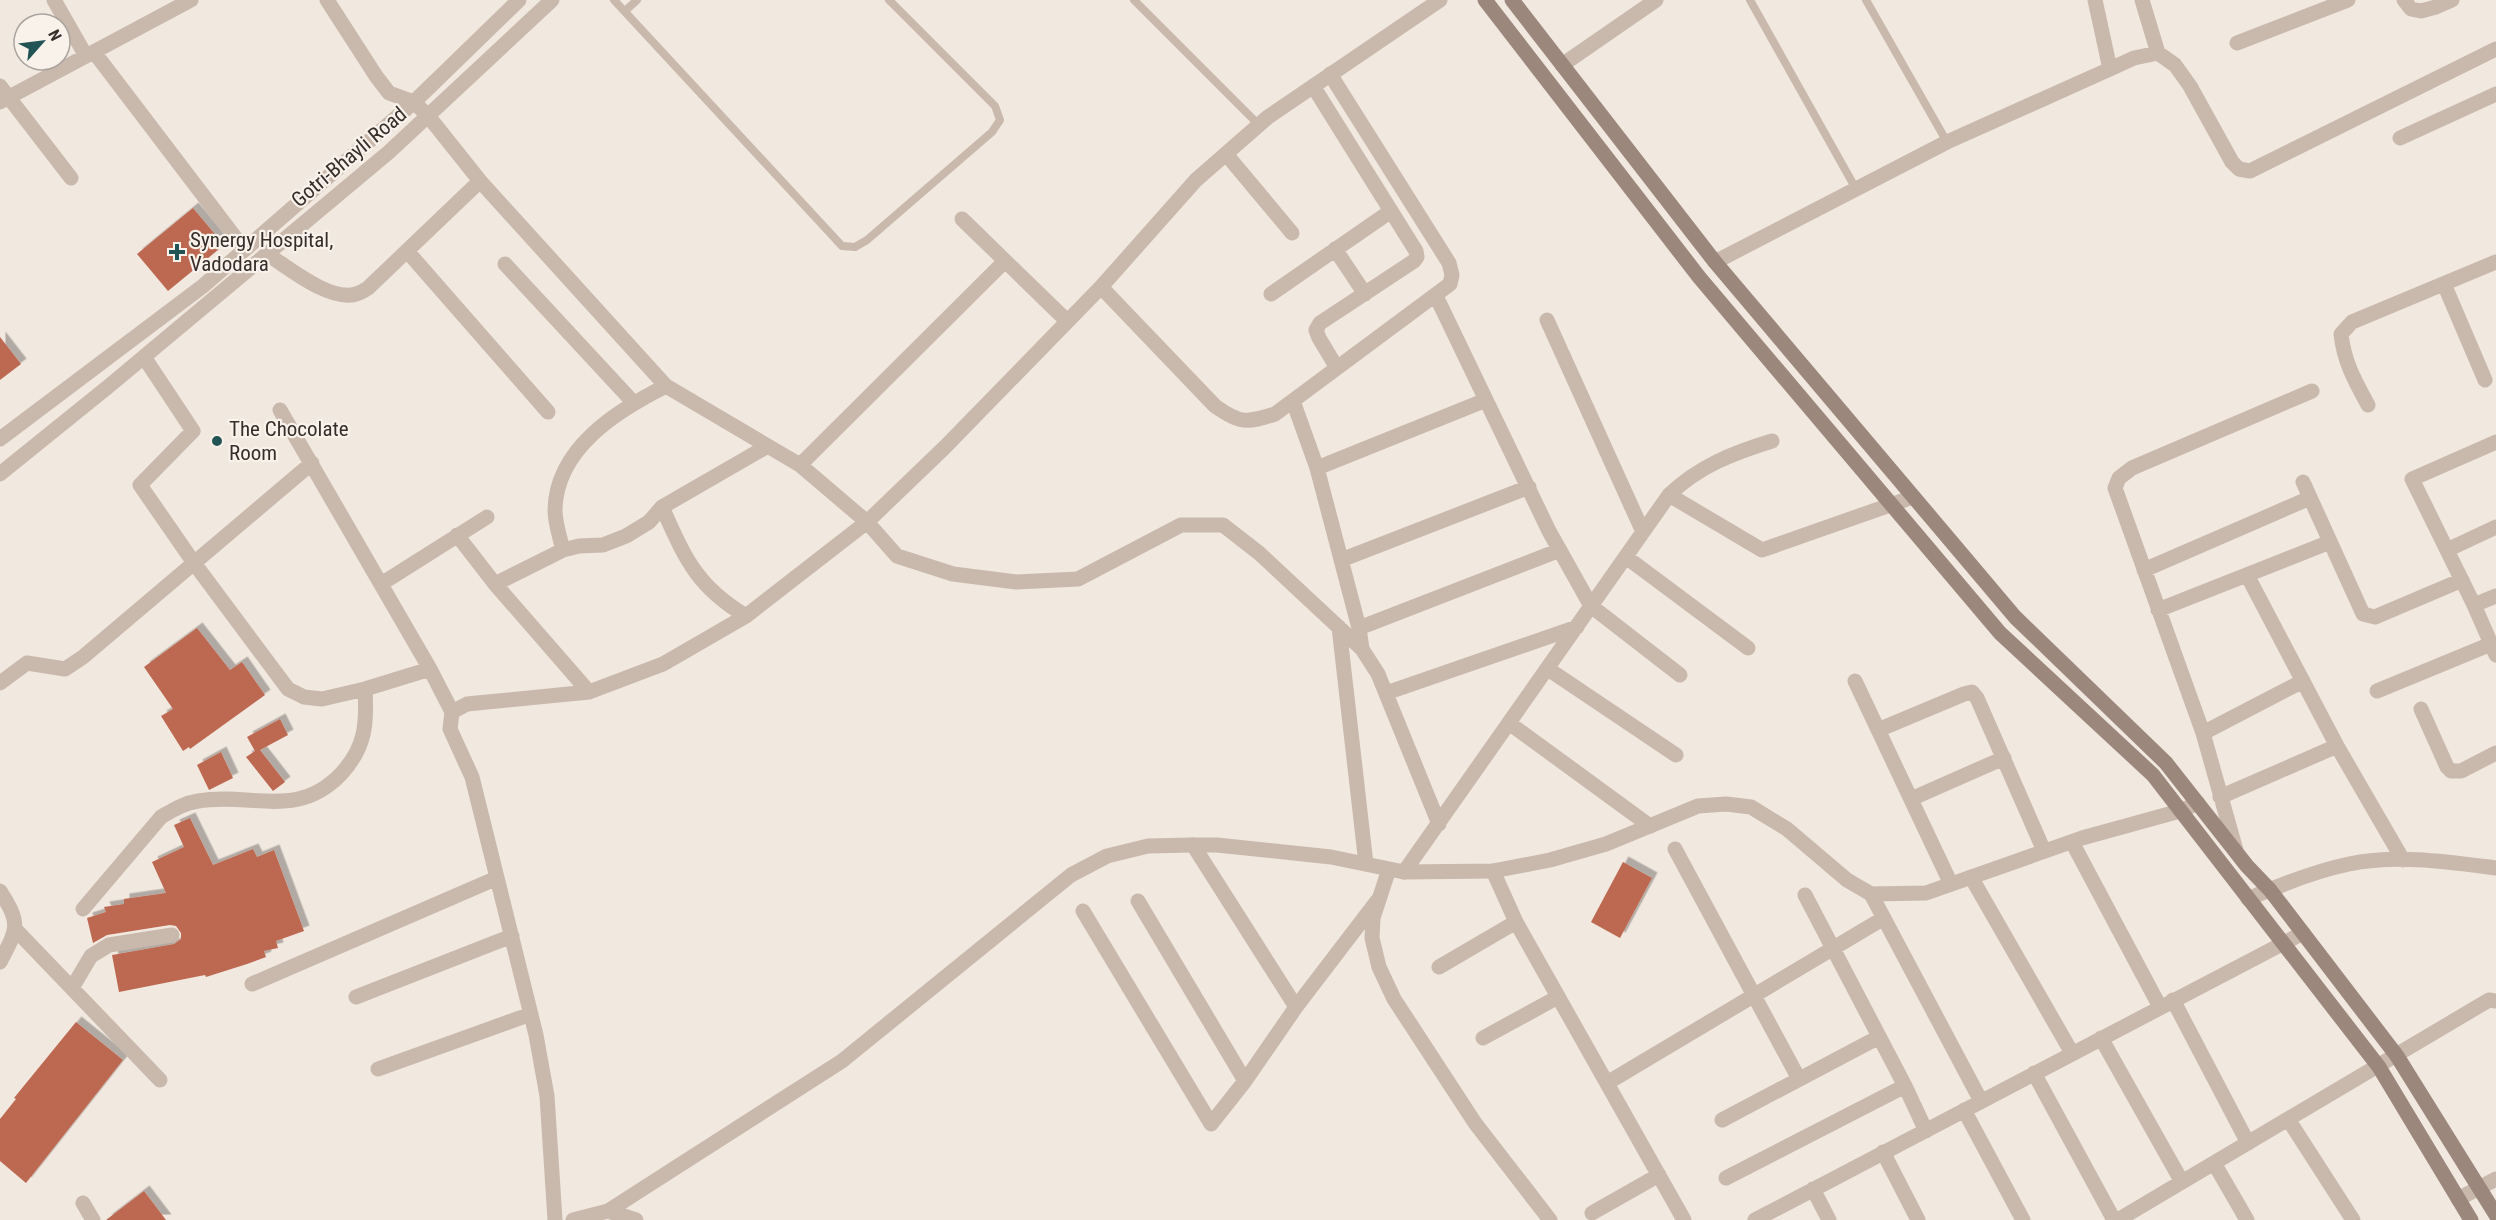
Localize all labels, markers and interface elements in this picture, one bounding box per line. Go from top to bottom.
north arrow [12,12,72,72]
text: N [44,26,65,44]
street label: Gotri-Bhayli Road [287,102,411,212]
place label: Synergy Hospital, Vadodara [190,228,333,276]
marker: Synergy Hospital, Vadodara [168,243,186,261]
place label: The Chocolate Room [229,417,349,465]
marker: The Chocolate Room [210,434,224,448]

